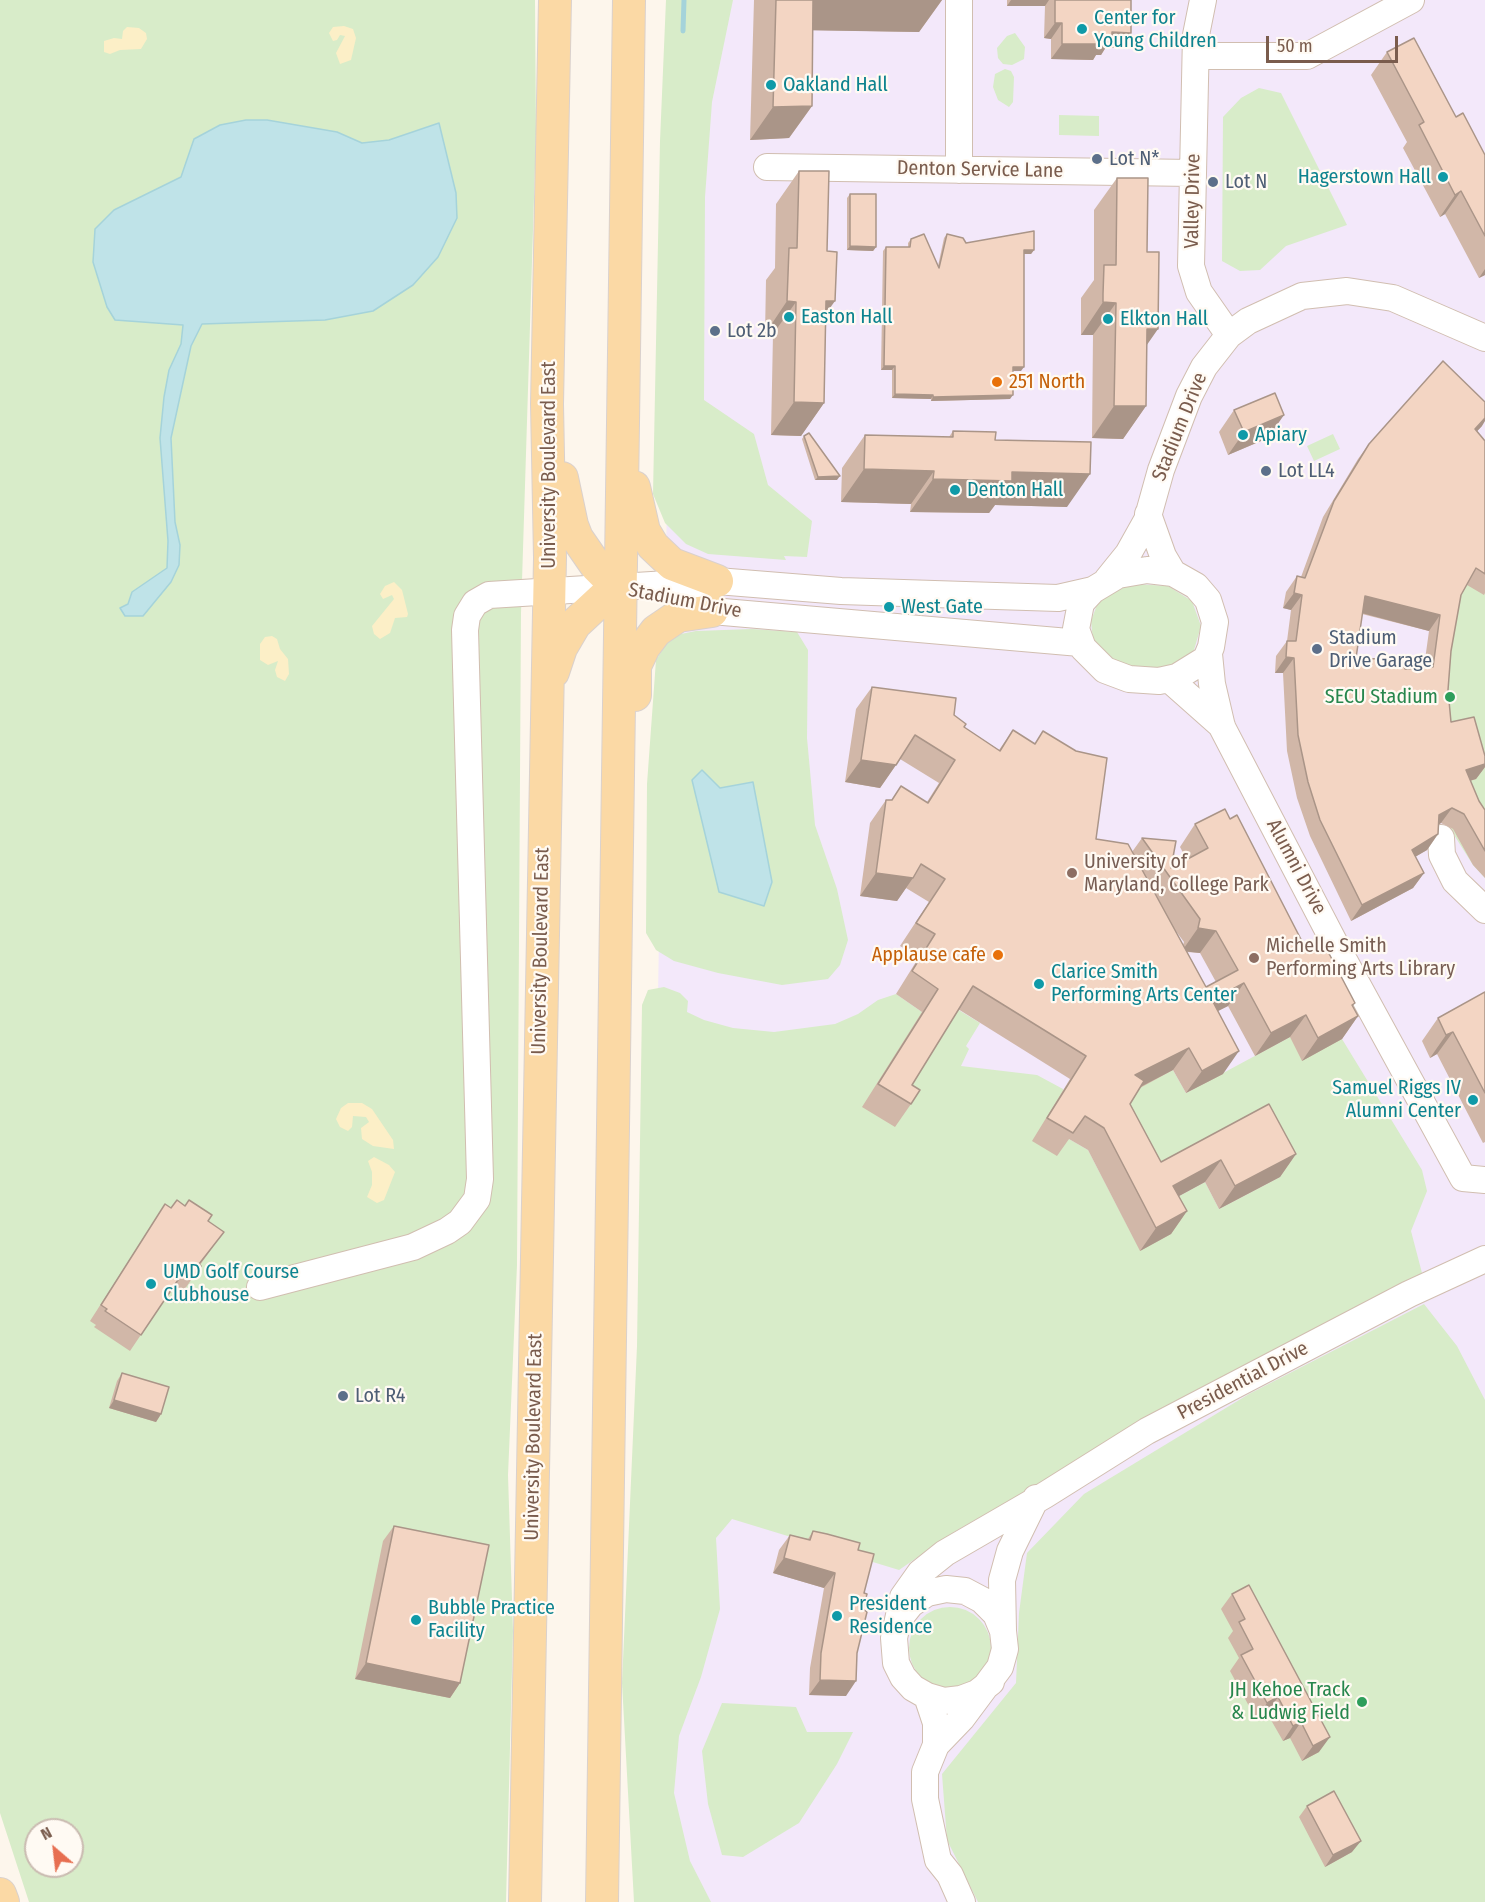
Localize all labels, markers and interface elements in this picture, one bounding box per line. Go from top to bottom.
place label: Center for Young Children [1094,6,1217,53]
marker: Center for Young Children [1075,22,1089,36]
scale bar [1269,24,1401,62]
text: 50 m [1277,35,1313,57]
place label: Oakland Hall [783,73,888,97]
marker: Oakland Hall [764,78,778,92]
place label: Lot N* [1109,147,1159,171]
marker: Lot N* [1090,152,1104,166]
street label: Valley Drive [1180,153,1206,249]
street label: Denton Service Lane [897,157,1063,183]
place label: Hagerstown Hall [1298,165,1431,189]
place label: Lot N [1225,170,1267,194]
marker: Hagerstown Hall [1436,170,1450,184]
marker: Lot N [1206,175,1220,189]
place label: Easton Hall [801,305,893,329]
place label: Elkton Hall [1120,307,1208,331]
marker: Easton Hall [782,310,796,324]
marker: Elkton Hall [1101,312,1115,326]
place label: Lot 2b [727,319,777,343]
marker: Lot 2b [708,324,722,338]
street label: University Boulevard East [537,361,561,569]
street label: Stadium Drive [1147,369,1213,485]
place label: 251 North [1009,370,1085,394]
marker: 251 North [990,375,1004,389]
place label: Apiary [1255,423,1307,447]
marker: Apiary [1236,428,1250,442]
place label: Lot LL4 [1278,459,1335,483]
marker: Lot LL4 [1259,464,1273,478]
place label: Denton Hall [967,478,1063,502]
marker: Denton Hall [948,483,962,497]
street label: Stadium Drive [626,578,744,624]
place label: West Gate [901,595,983,619]
marker: West Gate [882,600,896,614]
place label: Stadium Drive Garage [1329,626,1432,673]
marker: Stadium Drive Garage [1310,642,1324,656]
place label: SECU Stadium [1325,685,1438,709]
marker: SECU Stadium [1443,690,1457,704]
street label: Alumni Drive [1261,815,1331,919]
street label: University Boulevard East [527,847,555,1055]
place label: University of Maryland, College Park [1084,850,1269,897]
marker: University of Maryland, College Park [1065,866,1079,880]
place label: Michelle Smith Performing Arts Library [1266,934,1455,981]
place label: Applause cafe [872,943,986,967]
marker: Applause cafe [991,948,1005,962]
marker: Michelle Smith Performing Arts Library [1247,951,1261,965]
place label: Clarice Smith Performing Arts Center [1051,960,1237,1007]
marker: Clarice Smith Performing Arts Center [1032,977,1046,991]
place label: Samuel Riggs IV Alumni Center [1332,1076,1461,1123]
marker: Samuel Riggs IV Alumni Center [1466,1093,1480,1107]
place label: UMD Golf Course Clubhouse [163,1260,299,1307]
marker: UMD Golf Course Clubhouse [144,1277,158,1291]
street label: University Boulevard East [520,1333,548,1541]
street label: Presidential Drive [1174,1336,1312,1426]
place label: Lot R4 [355,1384,405,1408]
marker: Lot R4 [336,1389,350,1403]
place label: President Residence [849,1592,932,1639]
place label: Bubble Practice Facility [428,1596,555,1643]
marker: President Residence [830,1609,844,1623]
marker: Bubble Practice Facility [409,1613,423,1627]
place label: JH Kehoe Track & Ludwig Field [1229,1678,1350,1725]
marker: JH Kehoe Track & Ludwig Field [1355,1695,1369,1709]
north arrow [24,1818,84,1878]
text: N [38,1823,55,1844]

